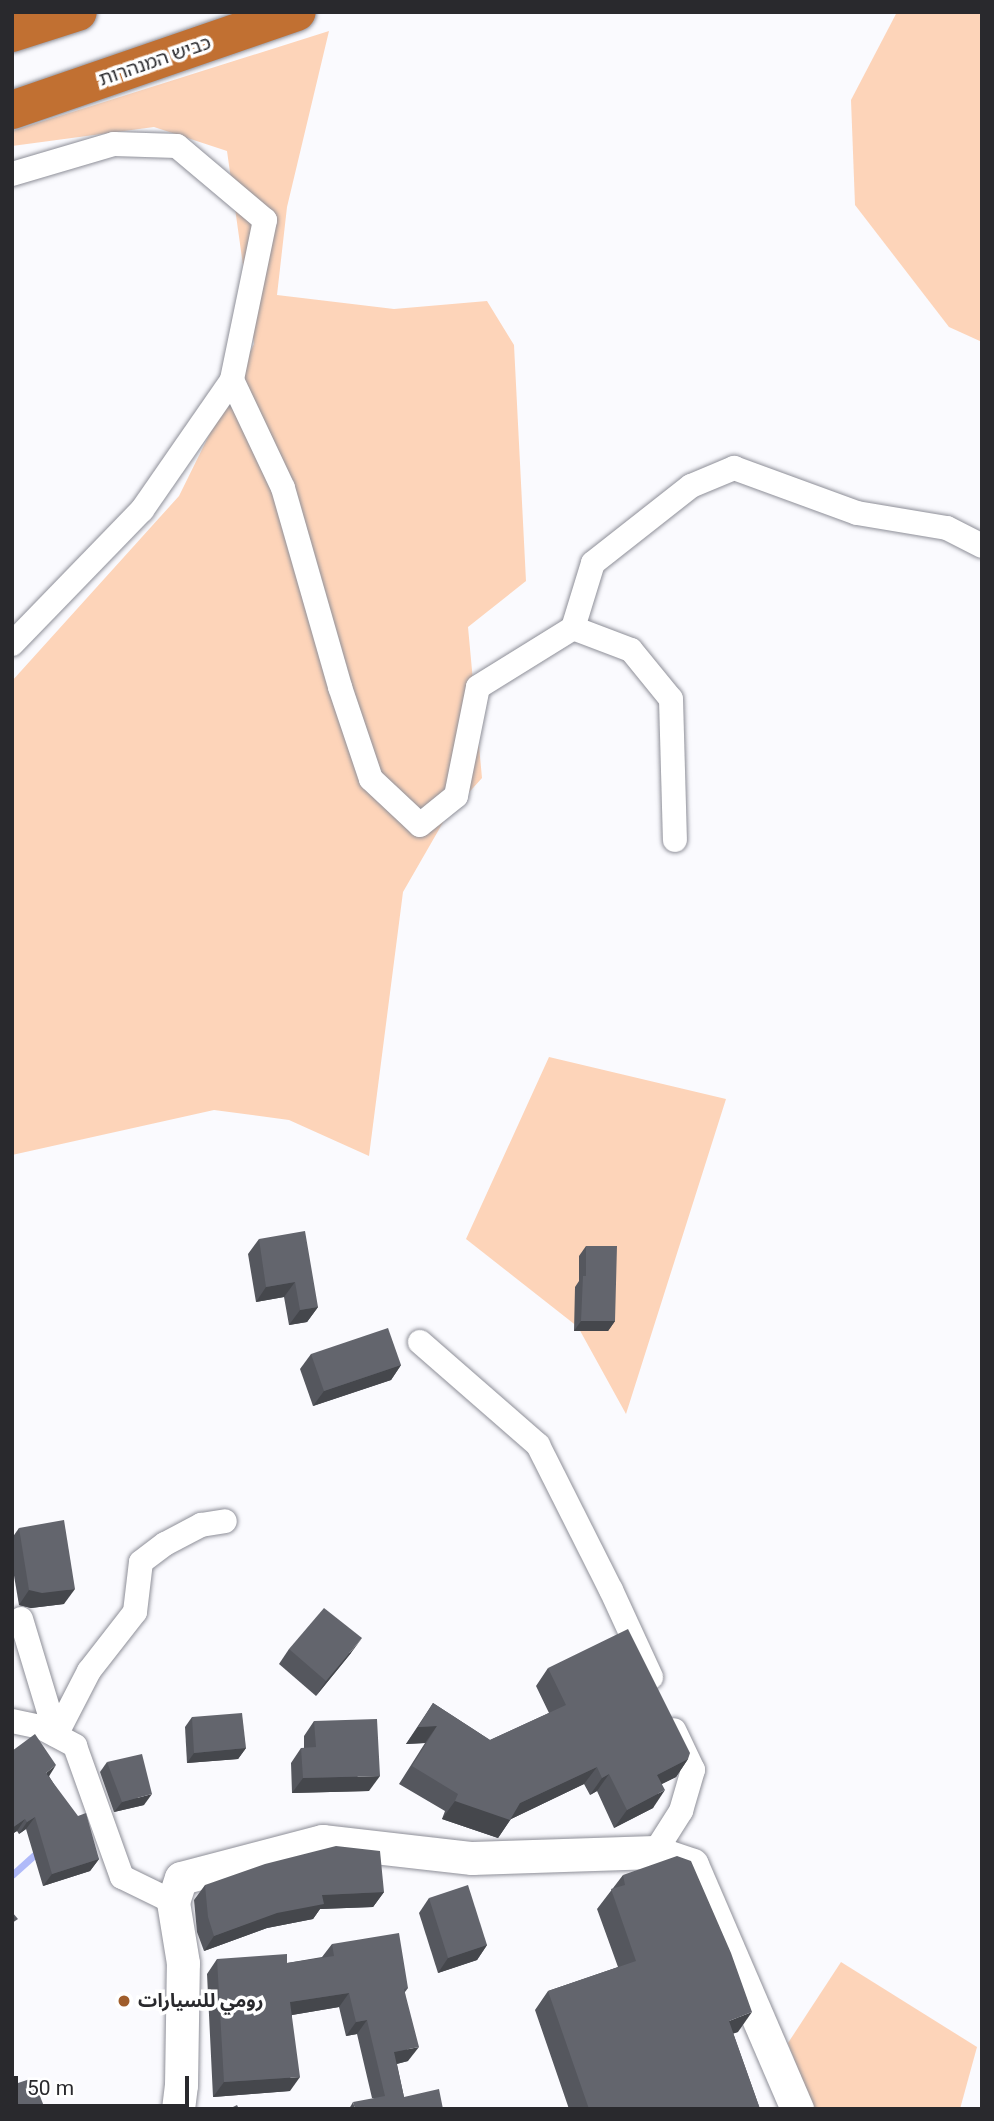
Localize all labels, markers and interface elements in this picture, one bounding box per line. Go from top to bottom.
street label: כביש המנהרות [96,31,214,91]
place label: رومي للسيارات [138,1990,264,2012]
marker: رومي للسيارات [116,1993,132,2009]
scale bar [18,2062,192,2106]
text: 50 m [27,2076,74,2100]

